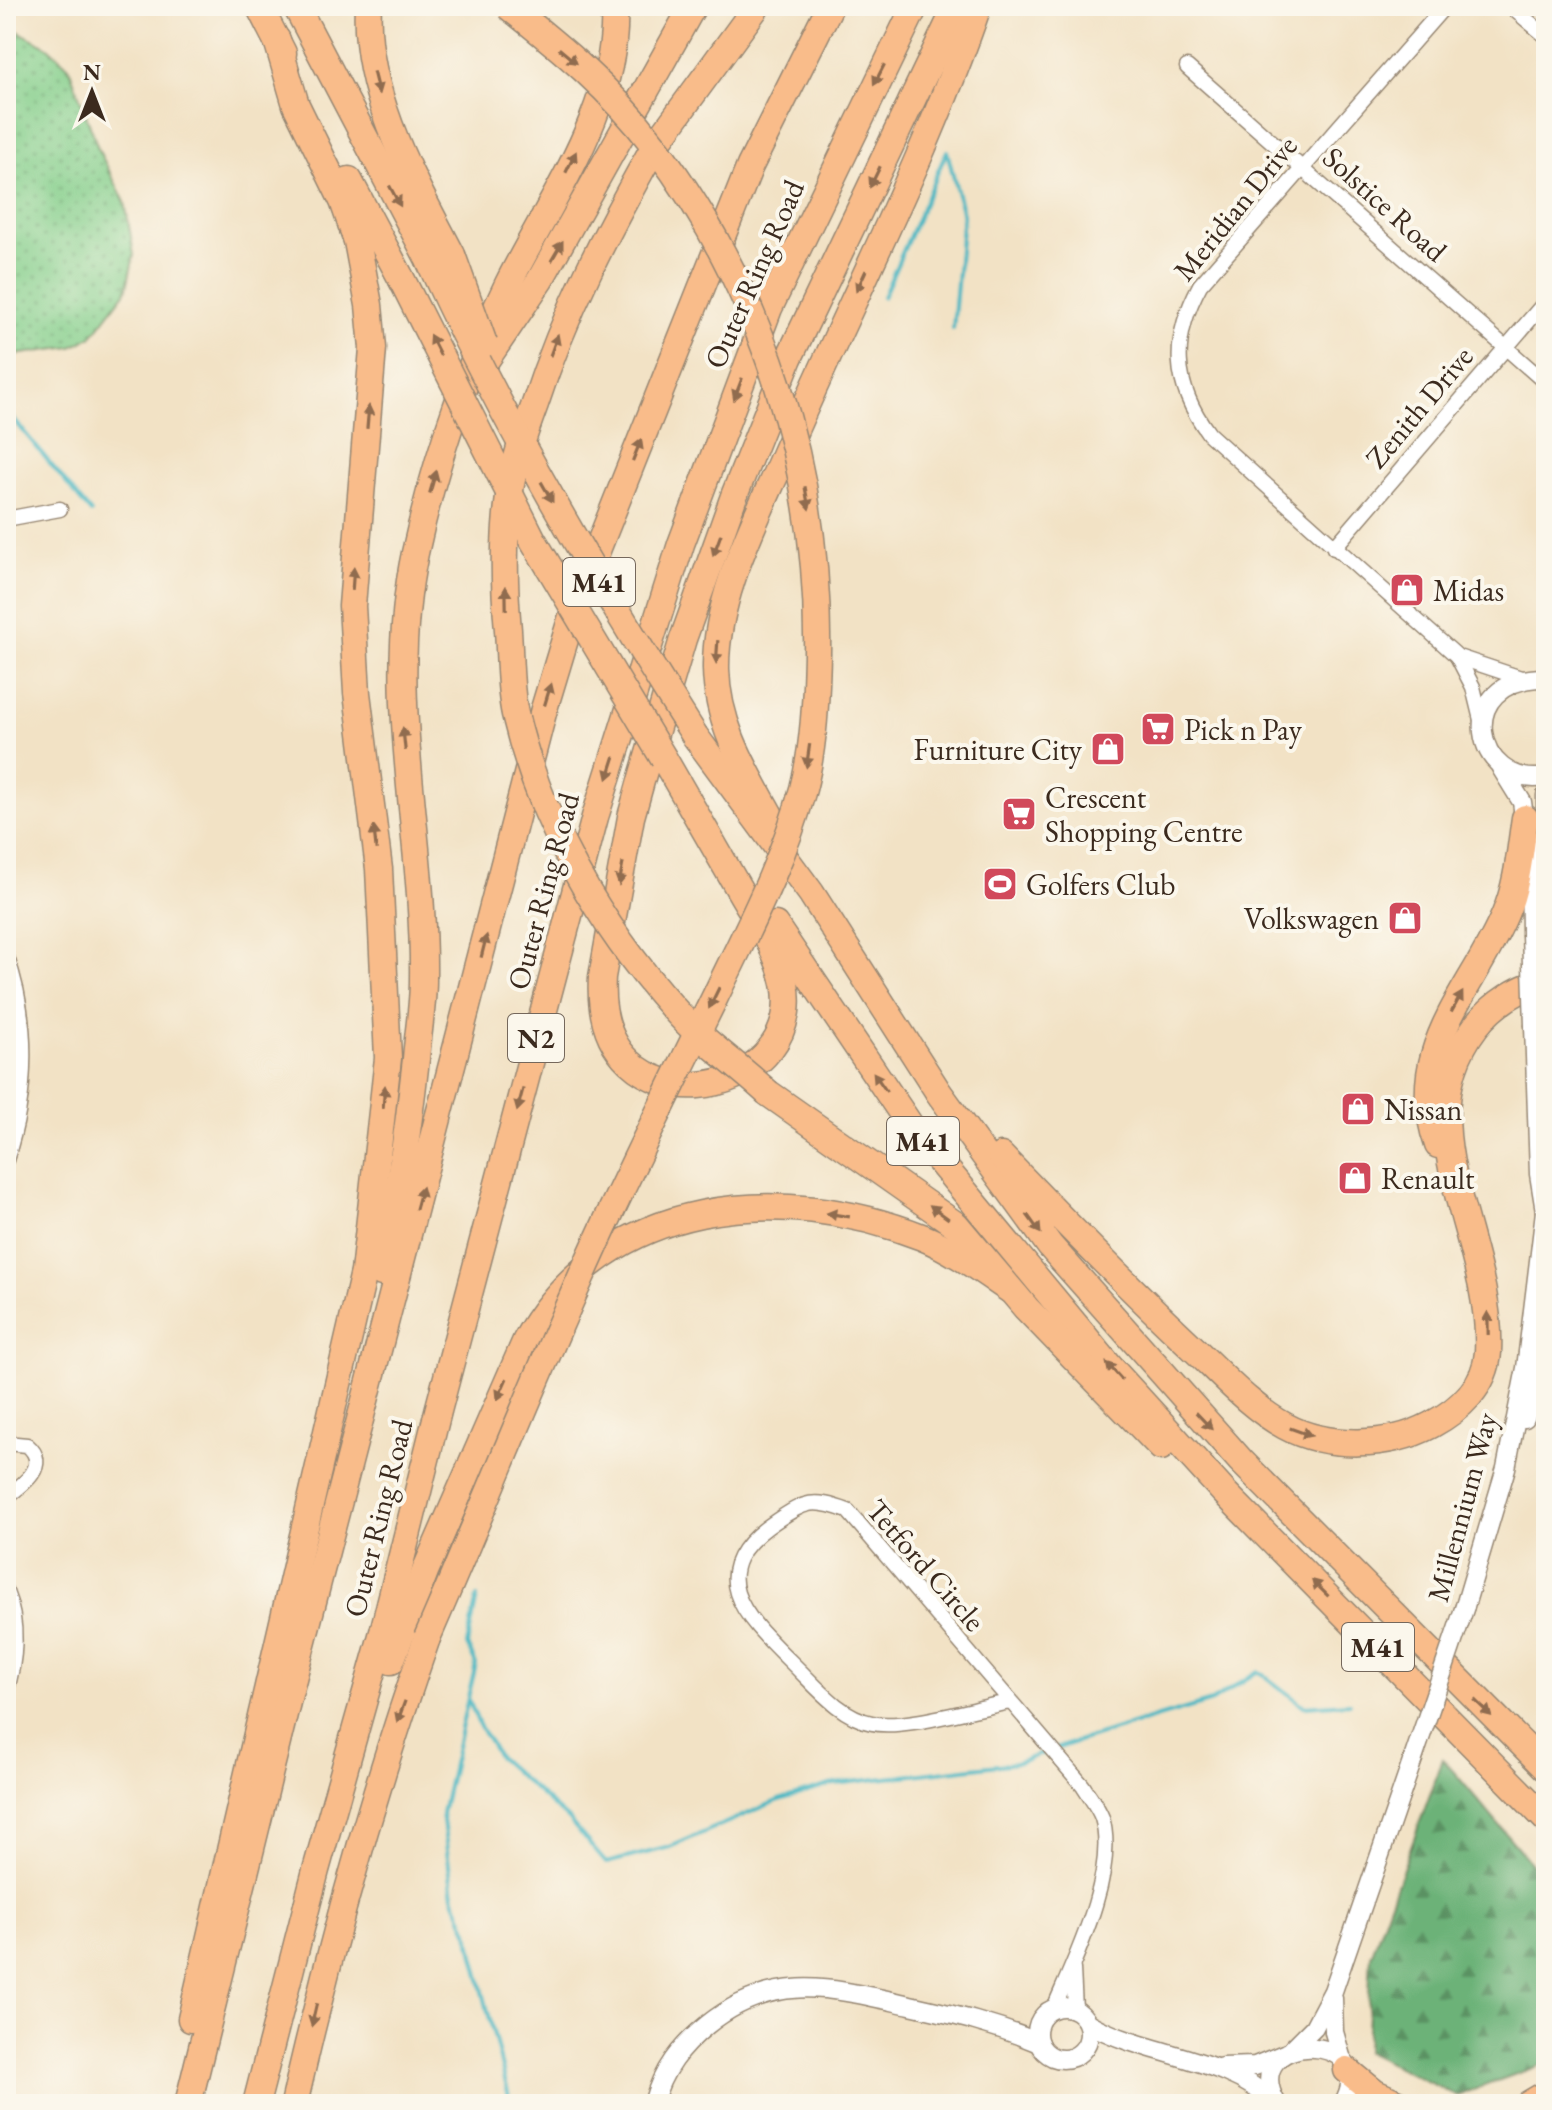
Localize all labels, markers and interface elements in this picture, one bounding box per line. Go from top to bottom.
one-way arrow [558,47,578,64]
north arrow [52,52,132,132]
text: N [83,58,101,87]
one-way arrow [873,64,886,87]
one-way arrow [370,71,383,96]
street label: Meridian Drive [1164,127,1306,289]
street label: Solstice Road [1315,138,1456,271]
one-way arrow [564,150,578,173]
one-way arrow [868,166,882,189]
street label: Outer Ring Road [695,173,813,374]
one-way arrow [388,185,402,207]
one-way arrow [550,240,564,262]
one-way arrow [854,269,868,292]
one-way arrow [429,333,442,356]
one-way arrow [548,333,561,357]
street label: Zenith Drive [1357,338,1481,476]
one-way arrow [731,377,744,401]
one-way arrow [361,404,374,429]
one-way arrow [630,438,643,462]
one-way arrow [428,469,440,494]
one-way arrow [540,481,554,503]
one-way arrow [801,486,813,511]
one-way arrow [710,533,722,557]
road number: M41 [563,558,635,606]
one-way arrow [347,566,360,591]
shop icon: Midas [1388,571,1426,609]
place label: Midas [1433,571,1504,610]
one-way arrow [500,585,512,610]
one-way arrow [710,640,723,665]
one-way arrow [542,682,555,706]
supermarket icon: Pick n Pay [1139,710,1177,748]
place label: Pick n Pay [1184,710,1303,749]
one-way arrow [398,726,411,751]
place label: Furniture City [913,730,1083,769]
shop icon: Furniture City [1089,730,1127,768]
one-way arrow [801,744,814,769]
one-way arrow [604,756,616,780]
place label: Crescent Shopping Centre [1045,778,1243,851]
street label: Outer Ring Road [498,787,588,994]
supermarket icon: Crescent Shopping Centre [1000,795,1038,833]
one-way arrow [369,825,382,850]
one-way arrow [614,862,627,887]
sports icon: Golfers Club [981,865,1019,903]
place label: Golfers Club [1026,865,1175,904]
place label: Volkswagen [1244,899,1379,938]
shop icon: Volkswagen [1386,899,1424,937]
one-way arrow [478,933,490,958]
one-way arrow [707,986,721,1009]
one-way arrow [1449,991,1463,1013]
road number: N2 [508,1014,564,1062]
one-way arrow [873,1072,888,1093]
one-way arrow [378,1084,391,1109]
one-way arrow [513,1087,525,1112]
shop icon: Nissan [1339,1090,1377,1128]
place label: Nissan [1384,1090,1462,1129]
road number: M41 [887,1117,959,1165]
shop icon: Renault [1336,1159,1374,1197]
place label: Renault [1381,1159,1475,1198]
one-way arrow [414,1185,426,1210]
one-way arrow [929,1205,949,1221]
one-way arrow [825,1208,850,1220]
one-way arrow [1026,1214,1041,1235]
one-way arrow [1481,1310,1494,1335]
one-way arrow [1106,1362,1123,1382]
one-way arrow [496,1377,509,1400]
street label: Millennium Way [1418,1407,1506,1606]
one-way arrow [1195,1411,1213,1431]
street label: Outer Ring Road [335,1414,422,1621]
one-way arrow [1289,1426,1313,1439]
street label: Tetford Circle [858,1491,994,1639]
one-way arrow [1311,1579,1330,1598]
road number: M41 [1342,1623,1414,1671]
one-way arrow [1473,1698,1492,1716]
one-way arrow [394,1700,407,1724]
one-way arrow [307,2003,320,2028]

